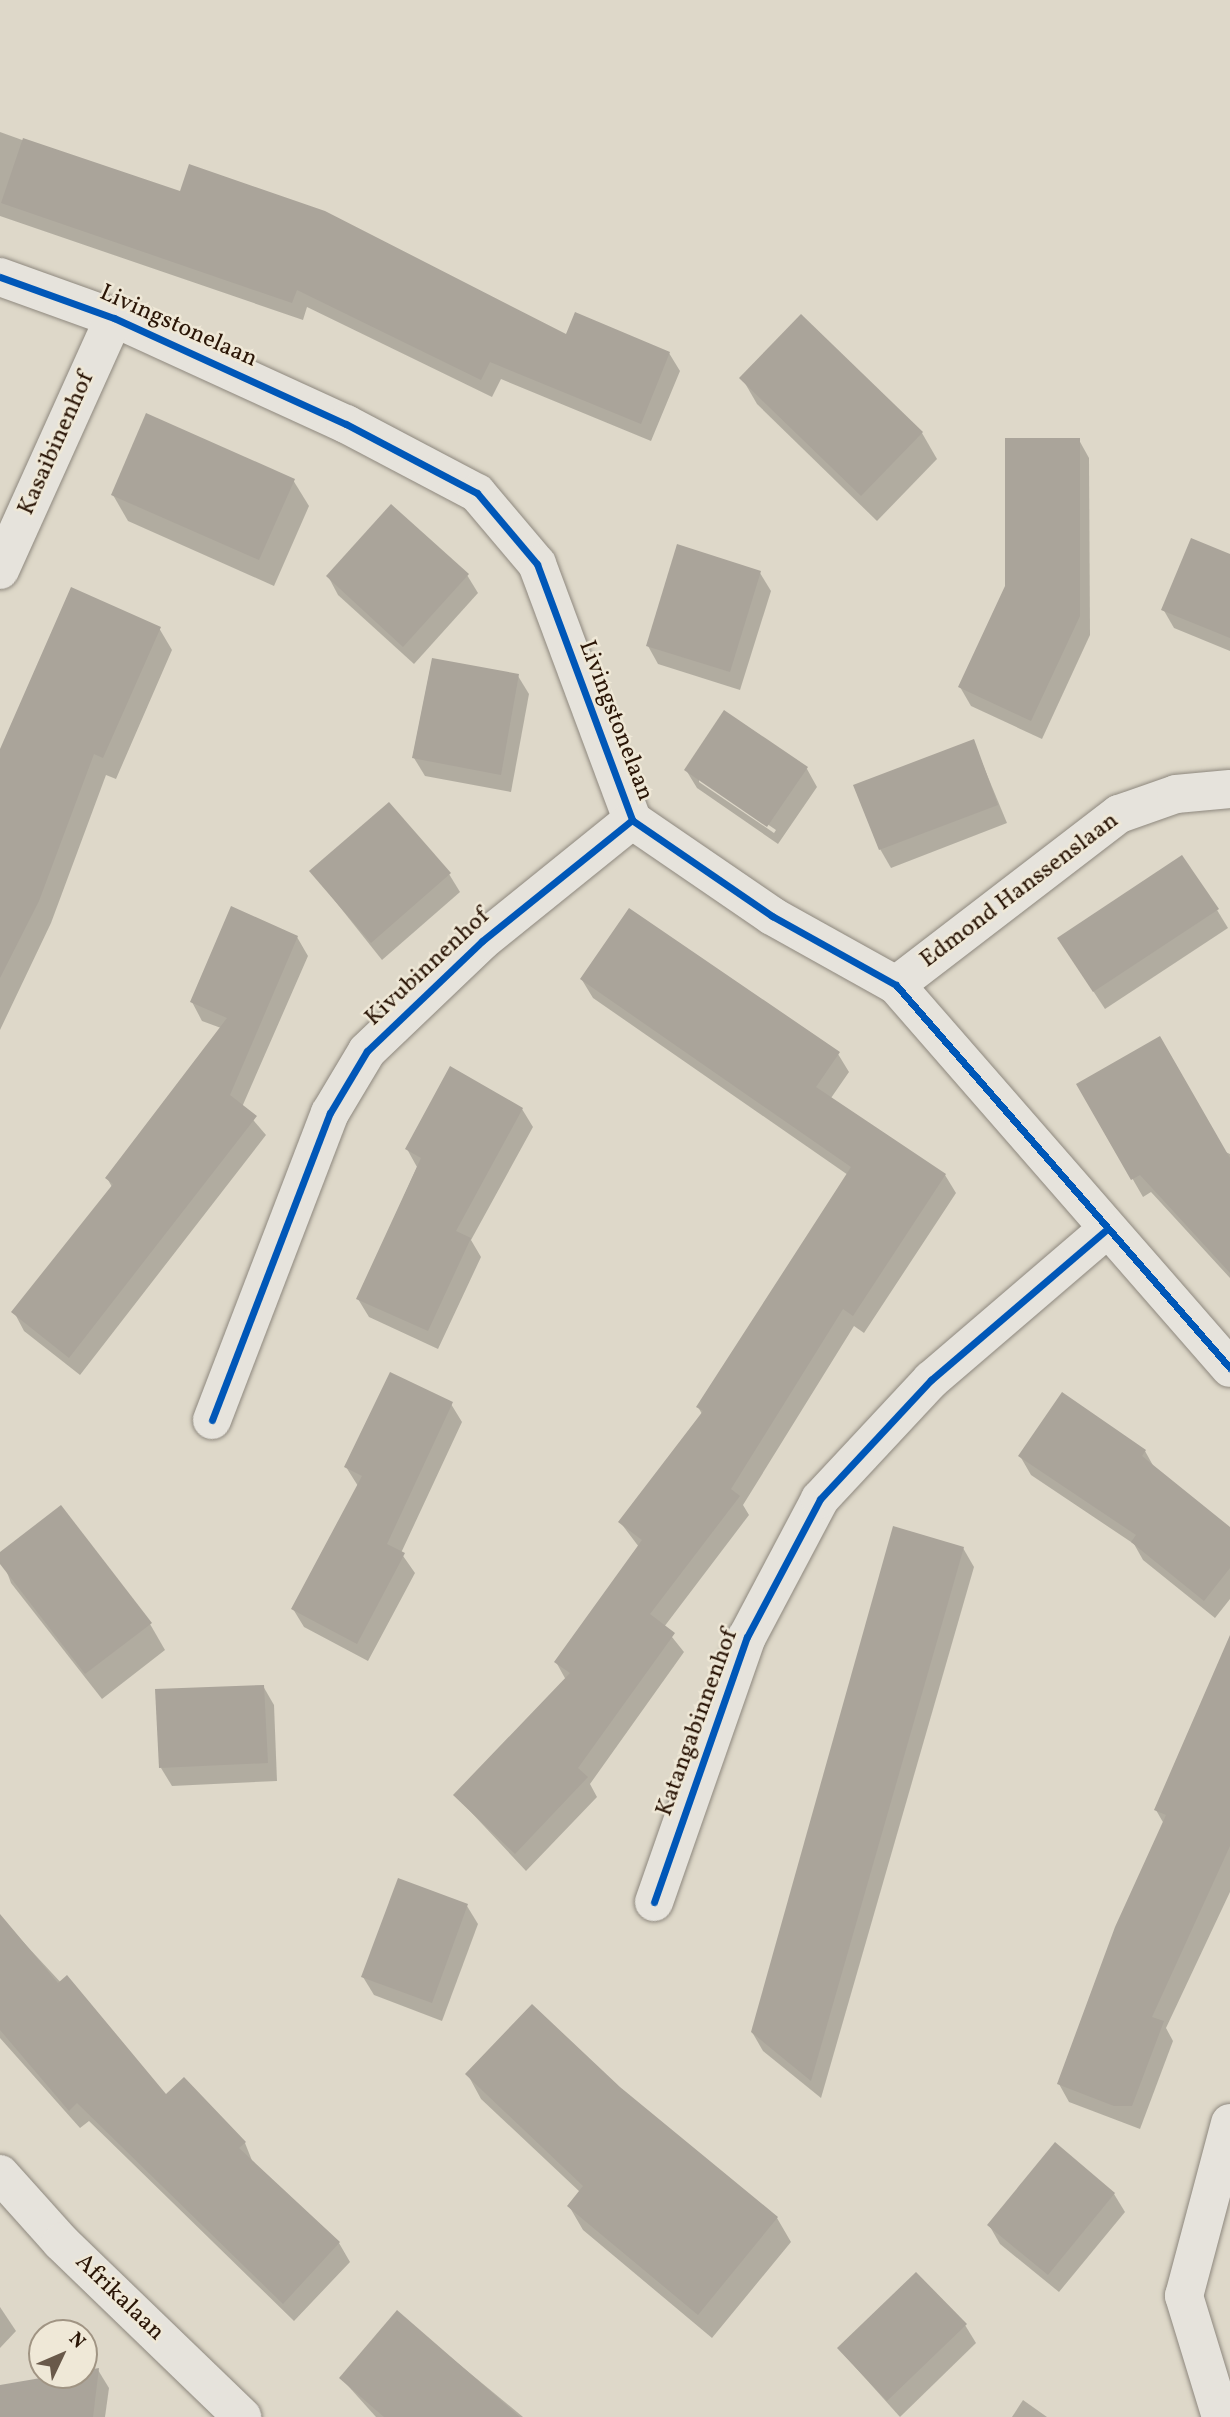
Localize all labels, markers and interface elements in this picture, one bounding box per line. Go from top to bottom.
street label: Livingstonelaan [95,279,261,375]
street label: Kasaibinenhof [13,368,101,520]
street label: Livingstonelaan [571,637,659,805]
street label: Edmond Hanssenslaan [915,807,1125,975]
street label: Kivubinnenhof [360,903,496,1033]
street label: Katangabinnenhof [651,1626,745,1820]
street label: Afrikalaan [68,2248,170,2348]
north arrow [28,2319,98,2389]
text: N [63,2327,91,2355]

